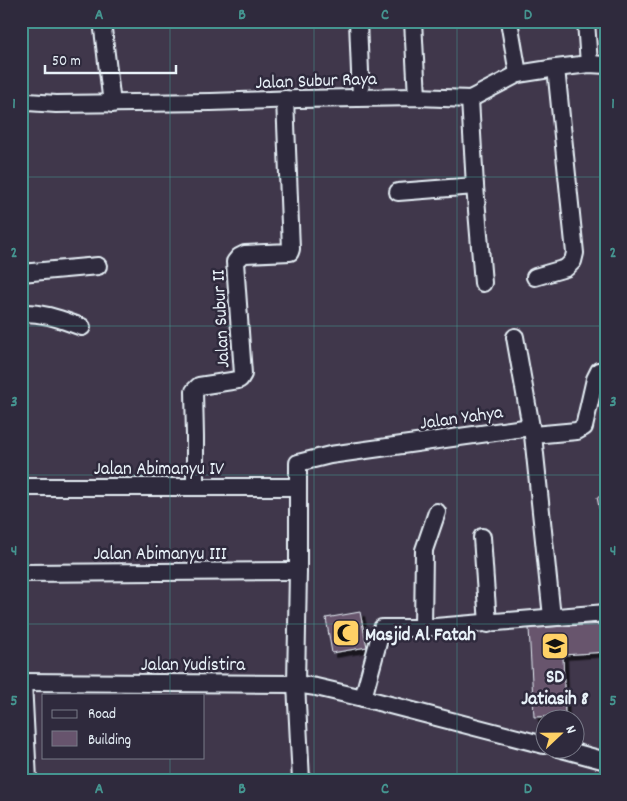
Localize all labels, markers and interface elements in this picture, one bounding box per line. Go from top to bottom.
text: A [95,4,104,27]
text: B [238,4,246,27]
text: C [381,4,389,27]
text: D [524,4,533,27]
scale bar [45,42,176,74]
text: 50 m [52,51,81,73]
street label: Jalan Subur Raya [255,67,378,98]
text: 1 [12,93,16,116]
text: 1 [611,93,615,116]
text: 2 [11,242,18,265]
text: 2 [610,242,617,265]
street label: Jalan Subur II [206,269,239,369]
text: 3 [10,391,18,414]
text: 3 [609,391,617,414]
street label: Jalan Yahya [418,400,506,439]
street label: Jalan Abimanyu IV [94,457,224,484]
text: 4 [11,540,17,563]
text: 4 [610,540,616,563]
street label: Jalan Abimanyu III [93,542,227,569]
mosque icon: Masjid Al Fatah [331,618,361,648]
place label: Masjid Al Fatah [365,623,476,650]
school or university icon: SD Jatiasih 8 [540,631,570,661]
street label: Jalan Yudistira [141,653,246,680]
place label: SD Jatiasih 8 [521,665,589,714]
text: 5 [10,690,18,713]
text: 5 [609,690,617,713]
legend [42,694,205,758]
text: Road [88,704,116,726]
north arrow [534,708,584,758]
text: N [560,723,581,737]
text: Building [88,730,131,752]
text: A [95,778,104,801]
text: B [238,778,246,801]
text: C [381,778,389,801]
text: D [524,778,533,801]

